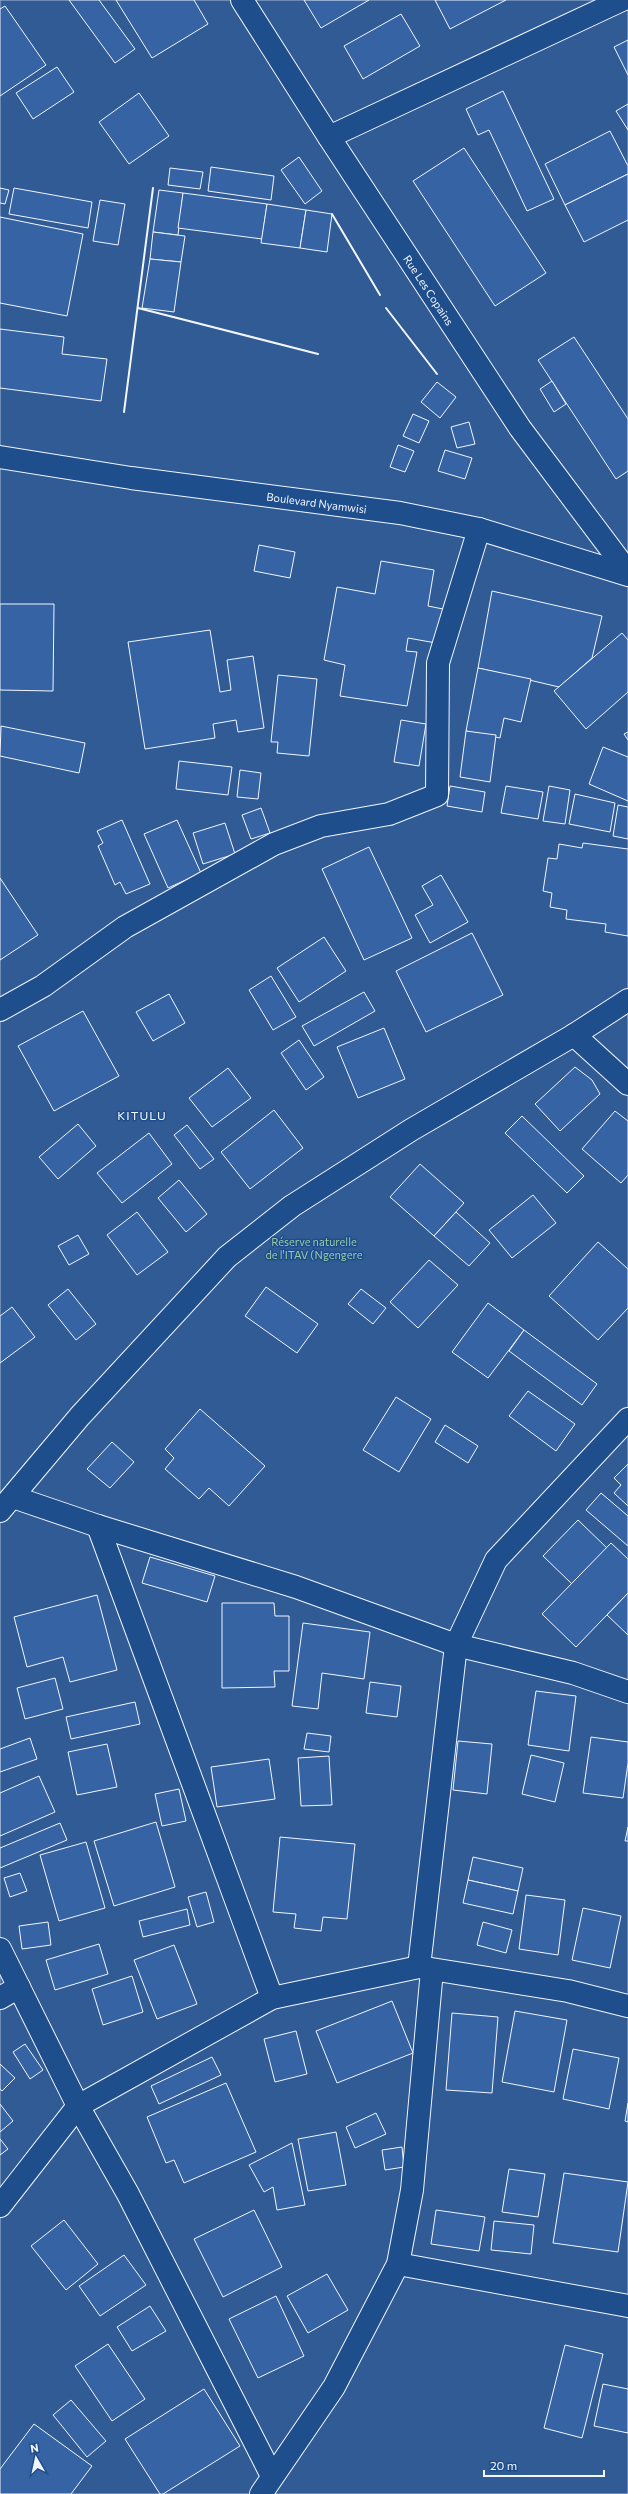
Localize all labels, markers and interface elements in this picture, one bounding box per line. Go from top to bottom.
street label: Rue Les Copains [402,252,457,327]
street label: Boulevard Nyamwisi [266,489,368,515]
district label: KITULU [117,1108,167,1122]
park label: Réserve naturelle de l'ITAV (Ngengere [265,1235,363,1261]
north arrow [16,2438,56,2478]
text: N [29,2441,39,2455]
scale bar [484,2452,604,2478]
text: 20 m [490,2458,517,2472]

